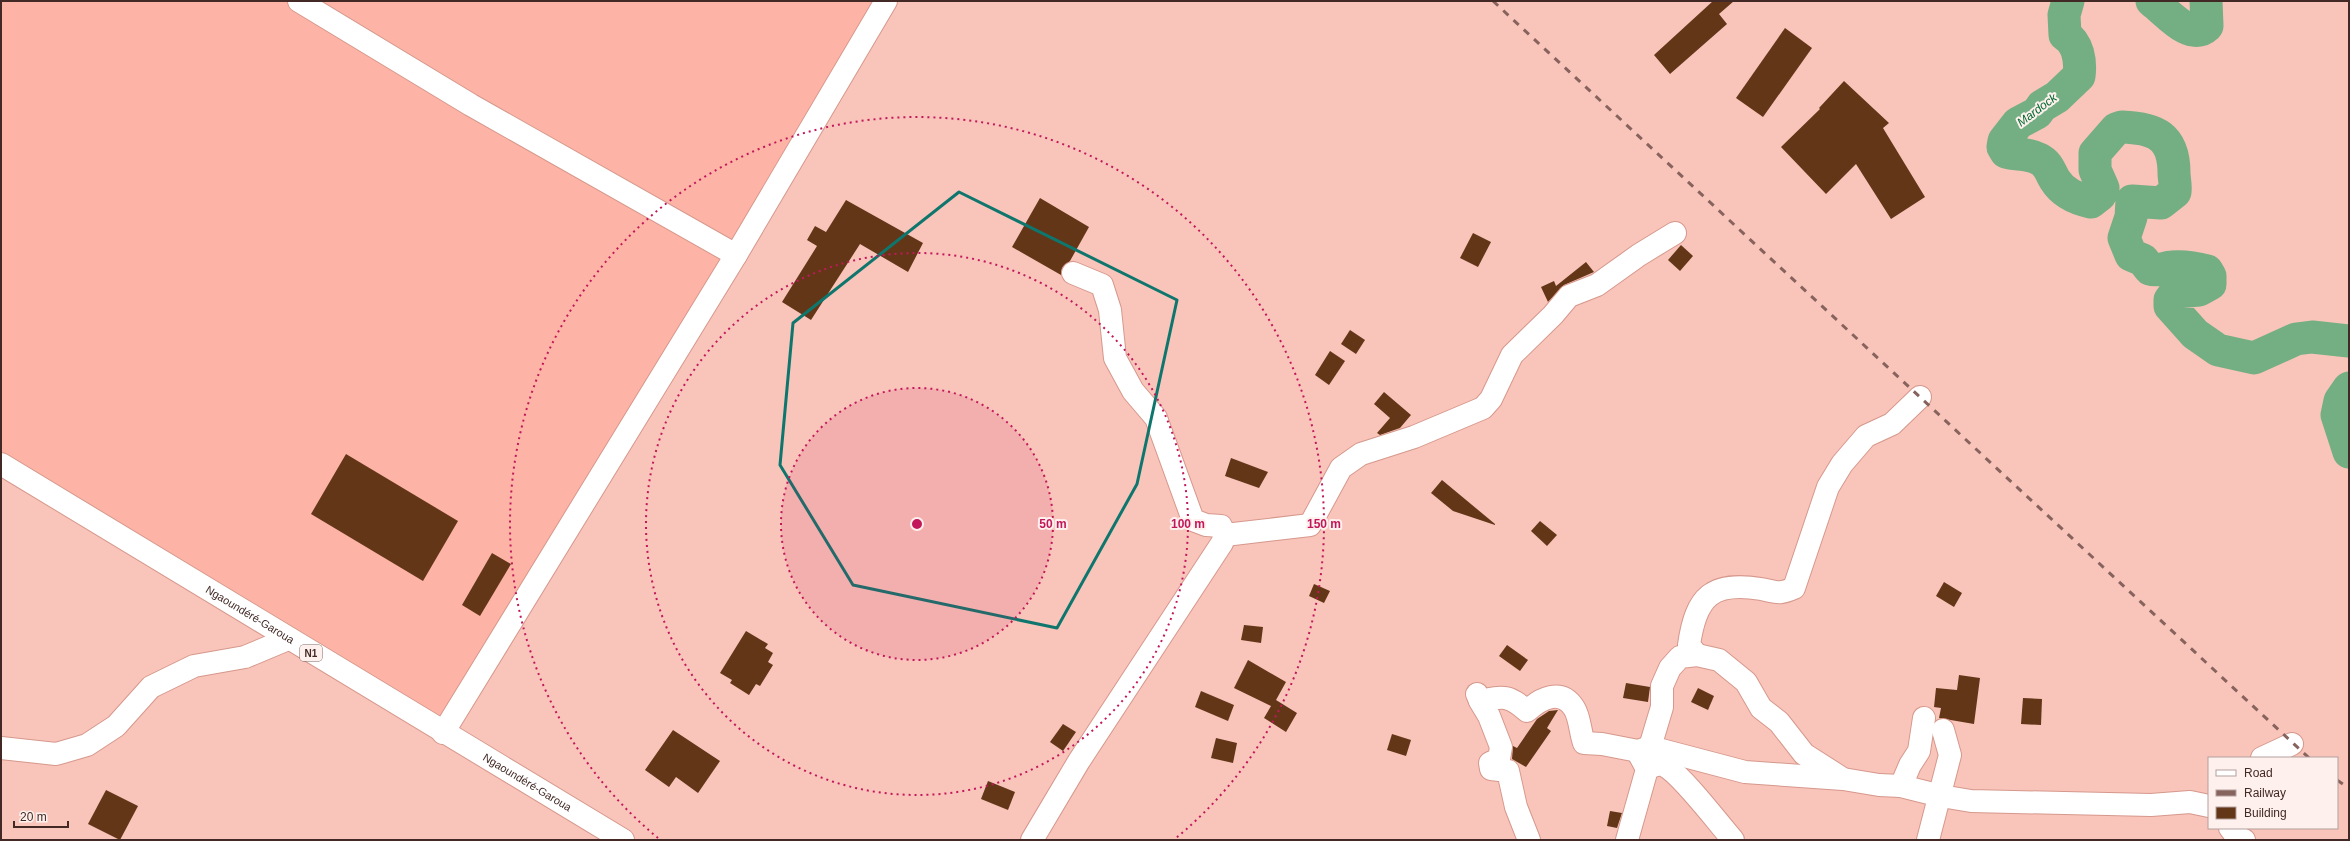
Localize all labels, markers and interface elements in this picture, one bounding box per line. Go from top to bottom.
water label: Mardock [2014,90,2060,129]
centre of rings [910,517,924,531]
text: 50 m [1039,517,1067,531]
text: 100 m [1171,517,1205,531]
text: 150 m [1307,517,1341,531]
street label: Ngaoundéré-Garoua [204,583,297,646]
road number: N1 [300,645,322,661]
street label: Ngaoundéré-Garoua [481,751,574,814]
legend [2208,757,2338,829]
text: Road [2244,766,2273,780]
text: Railway [2244,786,2286,800]
scale bar [14,803,68,829]
text: Building [2244,806,2287,820]
text: 20 m [20,810,47,824]

